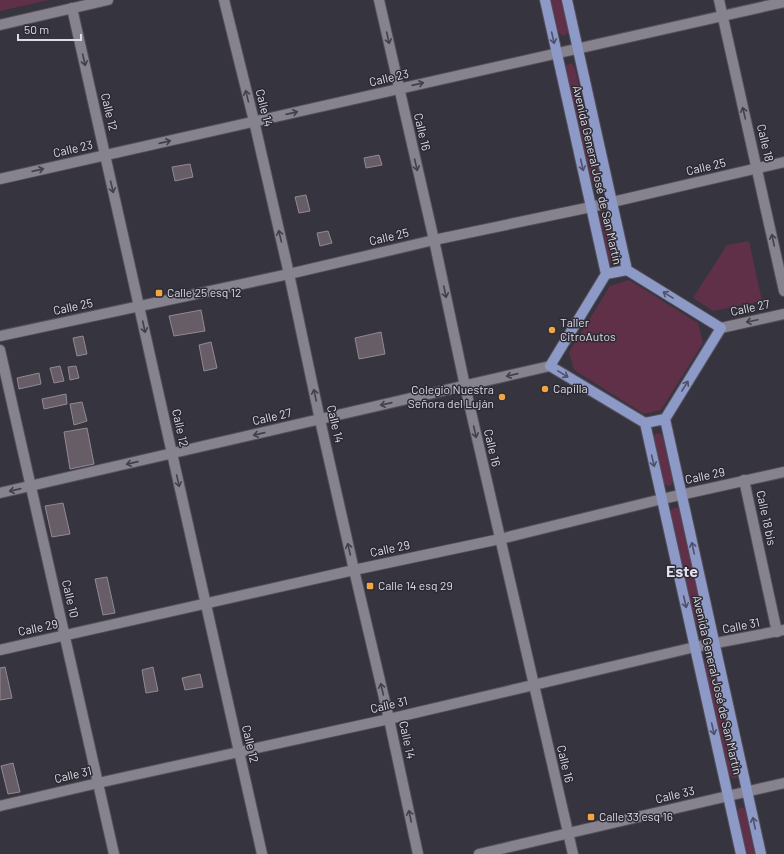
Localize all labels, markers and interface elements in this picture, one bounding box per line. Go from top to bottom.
scale bar [18,16,81,42]
text: 50 m [24,22,49,36]
one-way arrow [384,31,392,44]
one-way arrow [550,31,558,44]
one-way arrow [80,53,88,66]
street label: Calle 23 [368,66,410,88]
one-way arrow [412,80,425,88]
street label: Avenida General José de San Martín [571,84,625,266]
street label: Calle 14 [254,87,276,128]
one-way arrow [243,89,251,102]
street label: Calle 12 [99,92,121,132]
one-way arrow [740,106,748,119]
one-way arrow [285,108,298,116]
street label: Calle 16 [412,112,434,152]
street label: Calle 18 [755,123,777,163]
street label: Calle 23 [52,137,94,159]
one-way arrow [158,137,171,145]
street label: Calle 25 [685,155,727,177]
one-way arrow [413,158,421,171]
one-way arrow [578,158,586,171]
one-way arrow [31,166,44,174]
one-way arrow [109,180,117,193]
street label: Calle 25 [368,225,410,247]
one-way arrow [275,230,283,243]
one-way arrow [768,233,776,246]
place label: Calle 25 esq 12 [167,285,241,299]
one-way arrow [441,285,449,298]
marker: Calle 25 esq 12 [154,288,164,298]
one-way arrow [662,291,674,299]
street label: Calle 25 [52,295,94,317]
street label: Calle 27 [729,296,771,318]
place label: Taller CitroAutos [560,315,616,343]
one-way arrow [746,318,759,326]
one-way arrow [141,320,149,333]
marker: Taller CitroAutos [547,325,557,335]
one-way arrow [558,370,569,379]
one-way arrow [506,372,519,380]
place label: Capilla [553,381,588,395]
one-way arrow [681,381,689,392]
place label: Colegio Nuestra Señora del Luján [408,382,494,410]
marker: Capilla [540,384,550,394]
one-way arrow [310,388,318,401]
marker: Colegio Nuestra Señora del Luján [497,392,507,402]
one-way arrow [379,401,392,409]
street label: Calle 14 [325,403,347,444]
street label: Calle 27 [251,405,293,427]
street label: Calle 12 [170,408,192,448]
one-way arrow [472,426,480,439]
street label: Calle 16 [482,428,504,468]
one-way arrow [253,430,266,438]
one-way arrow [650,455,658,468]
one-way arrow [126,460,139,467]
street label: Calle 29 [684,464,726,486]
one-way arrow [175,475,183,488]
one-way arrow [9,486,22,494]
street label: Calle 18 bis [754,489,780,547]
street label: Calle 29 [369,537,411,559]
one-way arrow [688,542,696,555]
one-way arrow [345,543,353,556]
district label: Este [666,561,698,580]
street label: Calle 10 [60,578,82,619]
place label: Calle 14 esq 29 [378,578,453,592]
marker: Calle 14 esq 29 [365,581,375,591]
street label: Avenida General José de San Martín [691,594,745,776]
one-way arrow [682,595,690,608]
street label: Calle 31 [721,615,761,636]
street label: Calle 29 [17,616,59,638]
one-way arrow [378,683,385,696]
street label: Calle 31 [369,693,409,715]
street label: Calle 14 [397,720,419,760]
one-way arrow [710,722,718,735]
street label: Calle 12 [240,724,262,764]
street label: Calle 16 [555,744,577,784]
street label: Calle 31 [53,763,93,785]
street label: Calle 33 [654,783,696,805]
place label: Calle 33 esq 16 [599,809,673,823]
one-way arrow [406,810,414,823]
marker: Calle 33 esq 16 [586,812,596,822]
one-way arrow [750,817,758,830]

